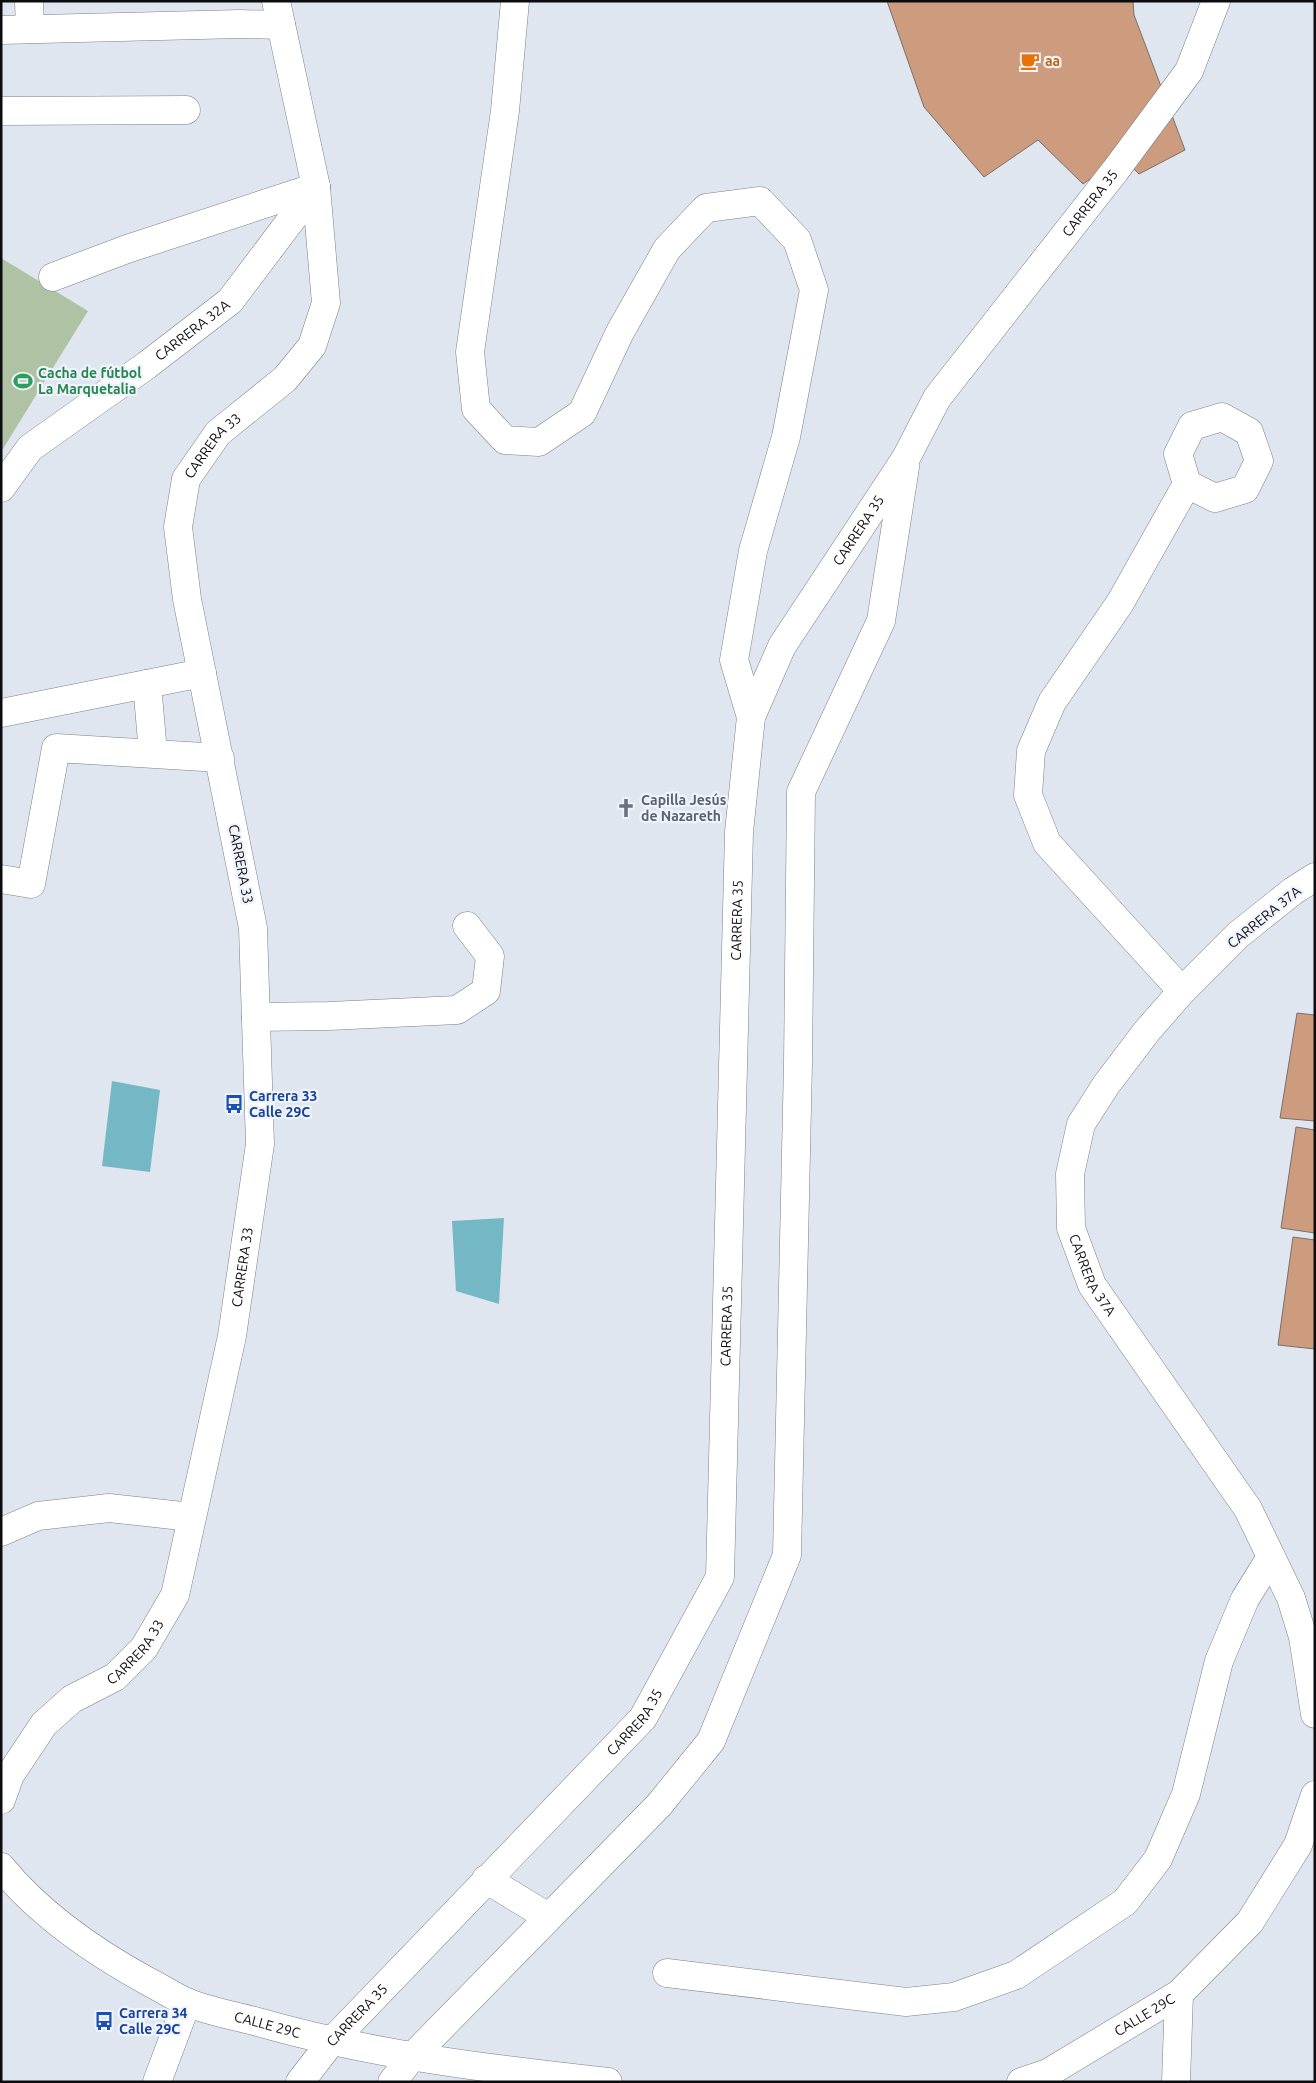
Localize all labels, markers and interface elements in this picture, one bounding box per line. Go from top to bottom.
cafe icon: aa [1019,50,1041,72]
place label: aa [1045,53,1060,69]
street label: CARRERA 35 [1059,166,1121,240]
street label: CARRERA 32A [152,296,233,364]
place label: Cacha de fútbol La Marquetalia [38,365,141,397]
sports icon: Cacha de fútbol La Marquetalia [12,370,34,392]
street label: CARRERA 33 [181,410,244,482]
street label: CARRERA 35 [829,492,887,568]
place label: Capilla Jesús de Nazareth [641,792,727,824]
church icon: Capilla Jesús de Nazareth [615,797,637,819]
street label: CARRERA 33 [225,823,257,905]
street label: CARRERA 35 [728,880,746,961]
street label: CARRERA 37A [1224,883,1304,951]
place label: Carrera 33 Calle 29C [249,1088,317,1120]
bus stop icon: Carrera 33 Calle 29C [223,1093,245,1115]
street label: CARRERA 33 [228,1226,256,1308]
street label: CARRERA 37A [1066,1232,1119,1319]
street label: CARRERA 35 [717,1286,735,1367]
street label: CARRERA 33 [104,1617,167,1688]
street label: CARRERA 35 [603,1686,665,1759]
street label: CARRERA 35 [323,1980,391,2050]
street label: CALLE 29C [1111,1990,1178,2039]
place label: Carrera 34 Calle 29C [119,2005,188,2037]
street label: CALLE 29C [233,2008,302,2041]
bus stop icon: Carrera 34 Calle 29C [93,2010,115,2032]

